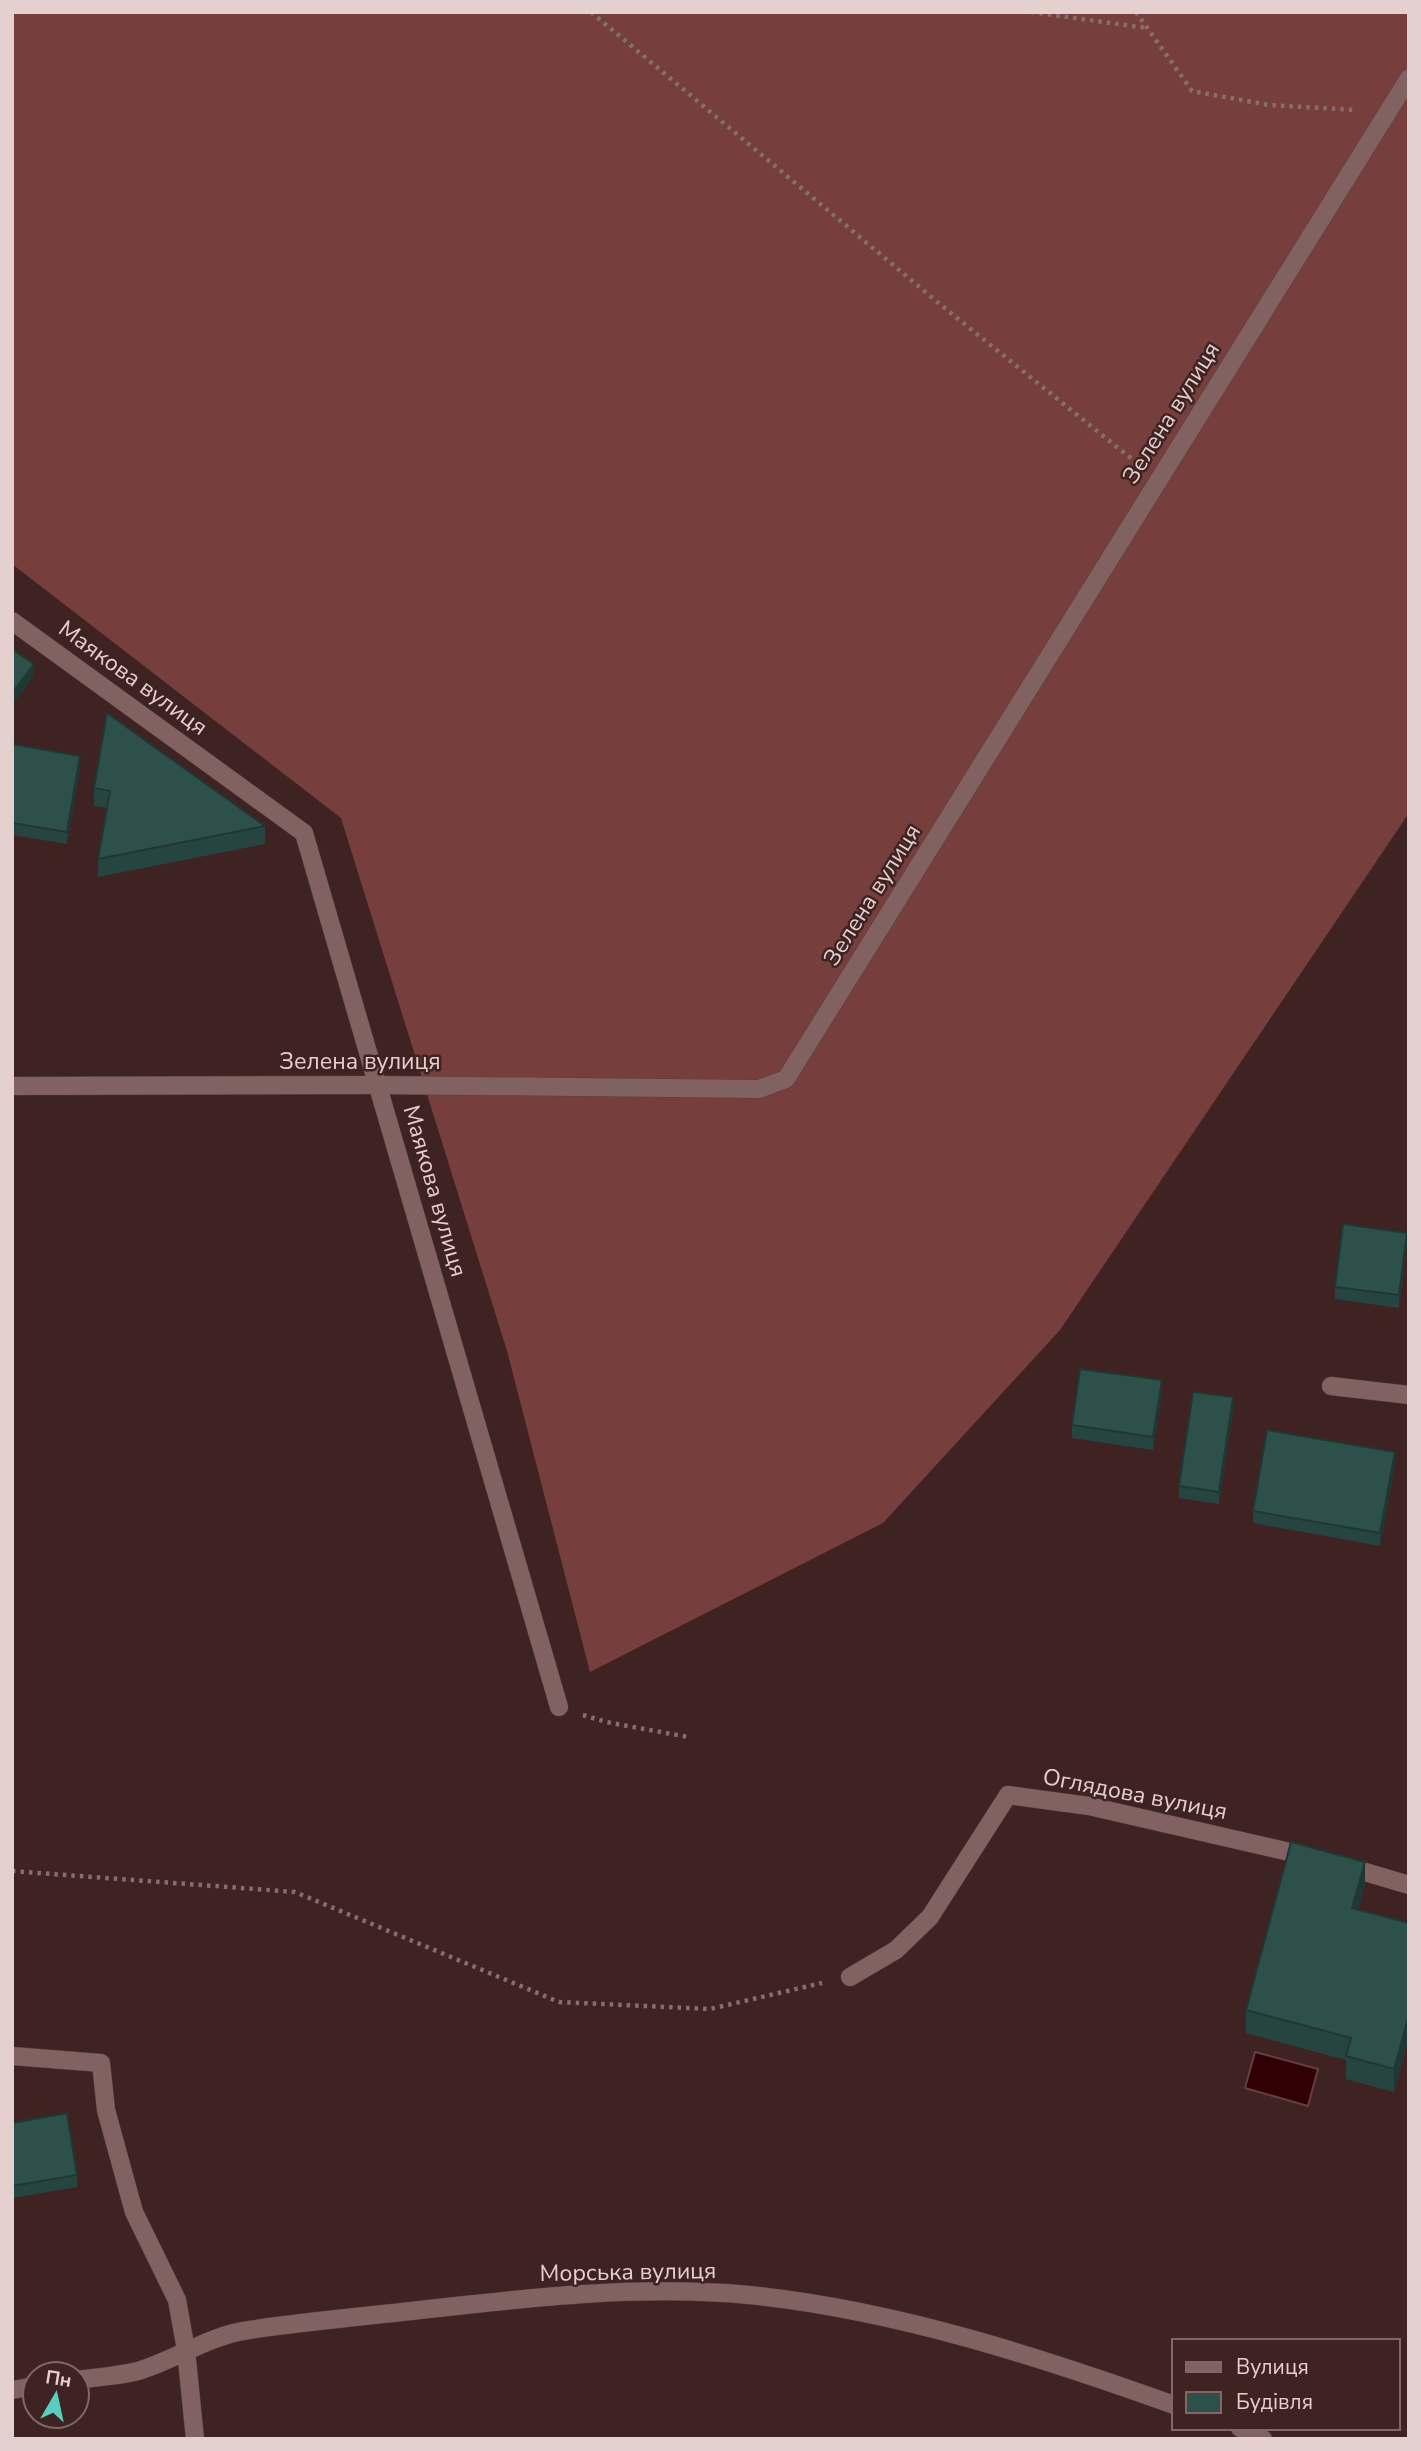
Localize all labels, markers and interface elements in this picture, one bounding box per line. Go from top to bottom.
street label: Зелена вулиця [1115,336,1227,490]
street label: Маякова вулиця [52,613,214,743]
street label: Зелена вулиця [816,818,928,972]
street label: Зелена вулиця [279,1046,441,1077]
street label: Маякова вулиця [396,1102,474,1280]
street label: Оглядова вулиця [1040,1761,1230,1827]
street label: Морська вулиця [539,2255,717,2289]
legend [1172,2339,1400,2430]
text: Вулиця [1236,2353,1309,2381]
north arrow [21,2360,91,2430]
text: Пн [44,2364,73,2394]
text: Будівля [1236,2388,1313,2416]

